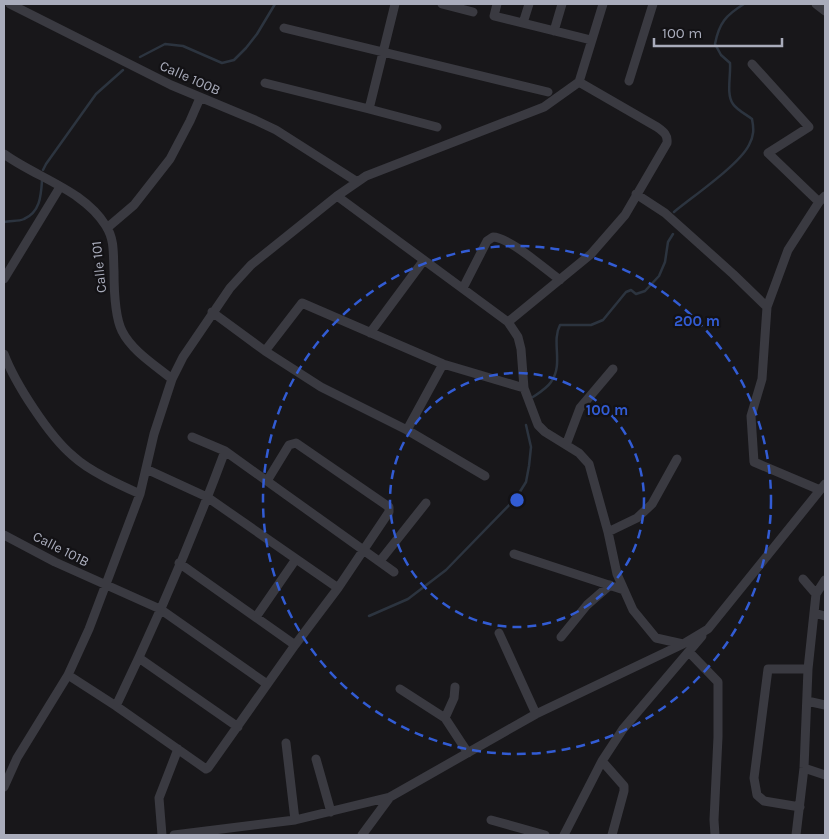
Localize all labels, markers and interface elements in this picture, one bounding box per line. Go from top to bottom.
scale bar [654,15,782,47]
text: 100 m [662,24,702,42]
street label: Calle 100B [157,57,223,99]
street label: Calle 101 [88,240,110,294]
text: 200 m [674,312,720,330]
text: 100 m [586,401,628,419]
centre of rings [508,491,526,509]
street label: Calle 101B [30,528,92,570]

